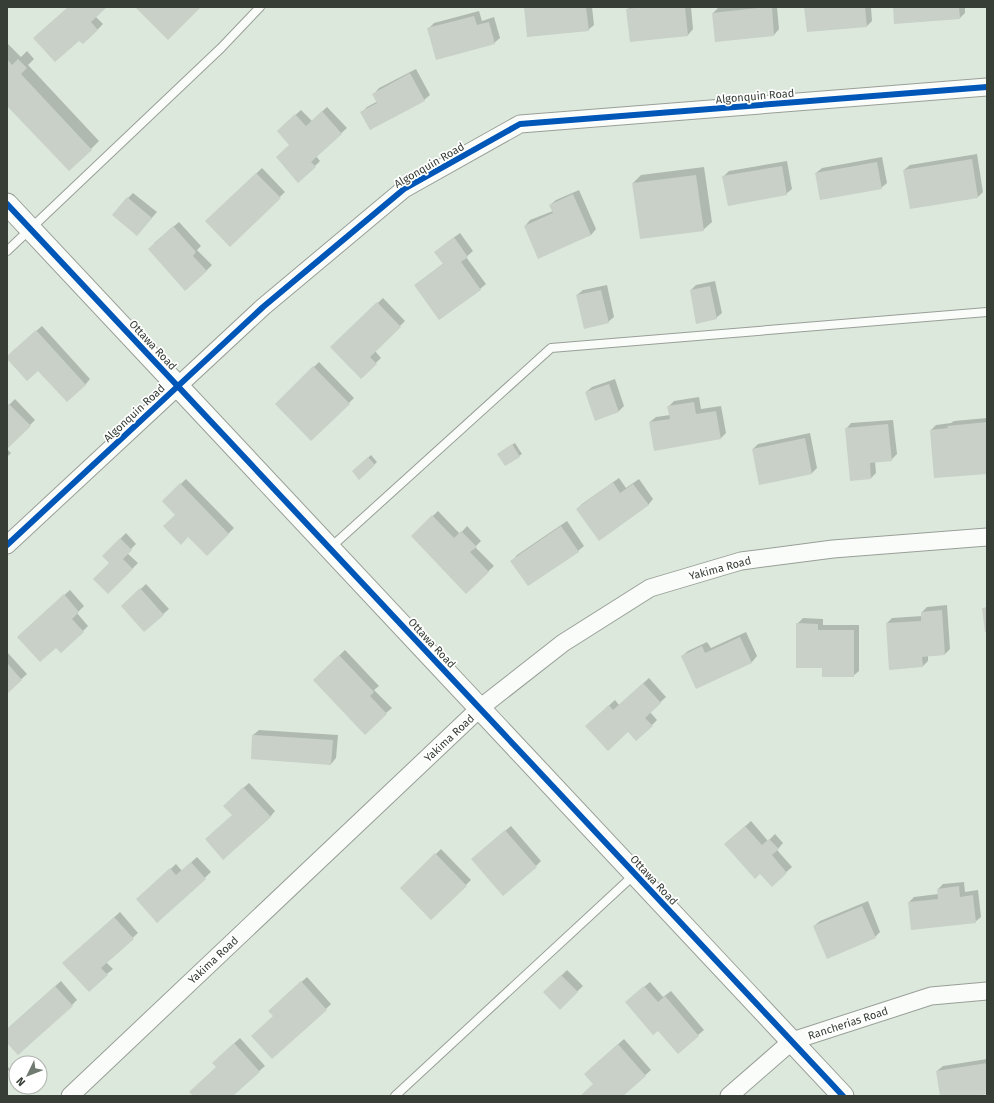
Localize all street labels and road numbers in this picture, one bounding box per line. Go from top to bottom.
street label: Algonquin Road [715,87,795,106]
street label: Algonquin Road [392,140,467,191]
street label: Ottawa Road [126,318,179,373]
street label: Algonquin Road [101,382,168,445]
street label: Yakima Road [688,554,753,583]
street label: Ottawa Road [405,616,458,671]
street label: Yakima Road [422,712,477,765]
street label: Ottawa Road [627,853,680,908]
street label: Yakima Road [186,934,241,987]
street label: Rancherias Road [807,1004,890,1043]

